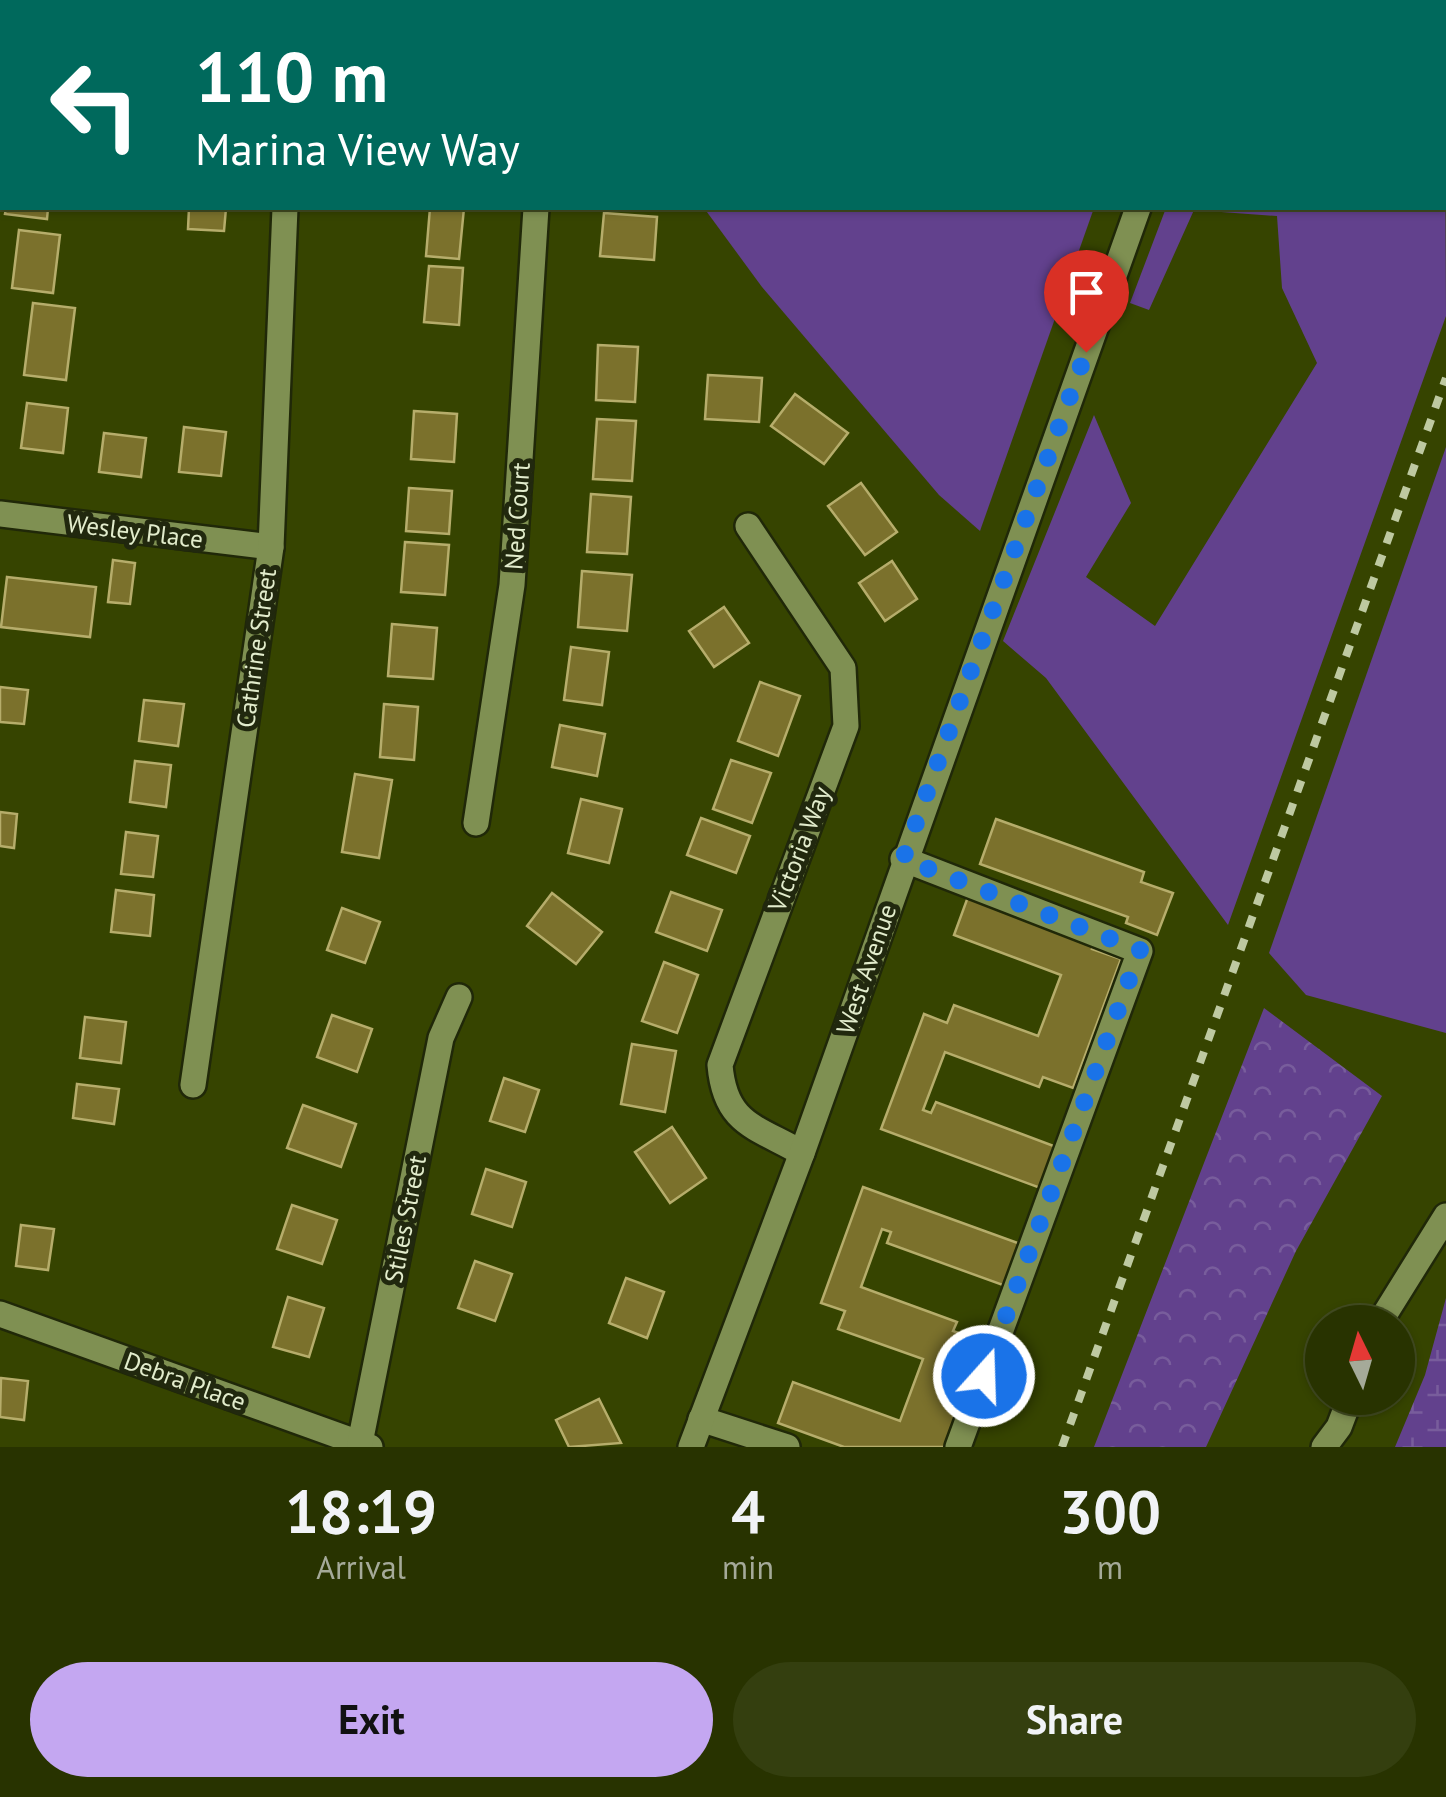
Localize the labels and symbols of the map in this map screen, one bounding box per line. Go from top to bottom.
pin [1044,250,1129,353]
street label: Ned Court [497,461,537,571]
street label: Wesley Place [65,507,205,555]
street label: Cathrine Street [229,566,283,730]
street label: Victoria Way [760,782,838,917]
street label: West Avenue [829,900,903,1038]
street label: Stiles Street [377,1152,433,1286]
north arrow [1305,1305,1415,1415]
position arrow [932,1324,1036,1428]
street label: Debra Place [120,1344,250,1418]

